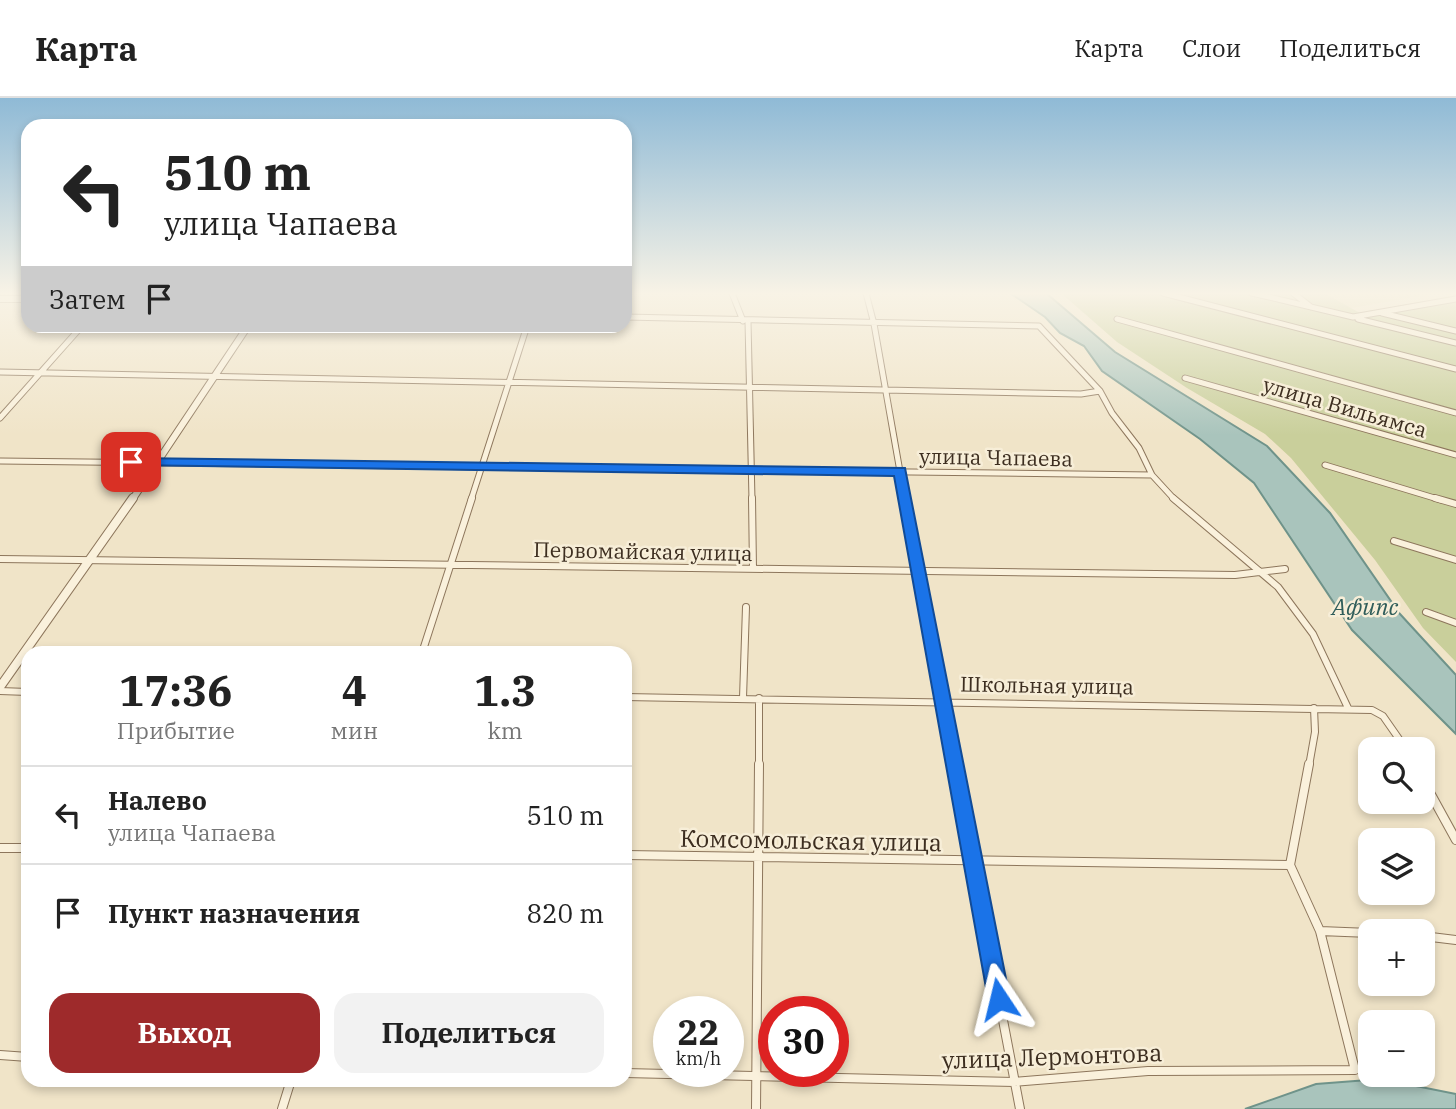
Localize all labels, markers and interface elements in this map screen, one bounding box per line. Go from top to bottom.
text: Карта [35,27,138,70]
text: Карта [1074,32,1144,64]
text: Слои [1182,32,1241,64]
text: Поделиться [1279,32,1421,64]
text: 510 m [164,140,311,203]
icon: left [49,147,140,238]
text: улица Чапаева [164,202,398,244]
icon: arrive [140,280,178,318]
text: Затем [49,282,126,316]
street label: улица Вильямса [1260,370,1430,444]
pin [101,432,161,492]
street label: улица Чапаева [919,442,1073,472]
icon: arrive [112,443,150,481]
street label: Первомайская улица [533,535,753,567]
water label: Афипс [1330,591,1398,621]
text: 17:36 [119,663,233,718]
text: 4 [342,663,367,718]
text: 1.3 [474,663,536,718]
street label: Школьная улица [960,669,1134,701]
text: Прибытие [117,715,235,745]
text: мин [330,715,378,745]
text: km [487,715,523,745]
map controls [1358,737,1435,1087]
button: search [1358,737,1435,814]
text: Налево [108,783,207,817]
icon: left [49,796,87,834]
text: 510 m [526,798,604,832]
text: улица Чапаева [108,817,276,847]
street label: Комсомольская улица [680,822,942,858]
button: layers [1358,828,1435,905]
icon: arrive [49,894,87,932]
text: Пункт назначения [108,896,360,930]
text: 820 m [526,896,604,930]
button: + [1358,919,1435,996]
position arrow [962,962,1036,1036]
button: Выход [49,993,320,1073]
button: Поделиться [334,993,604,1073]
speed limit sign: 30 [758,996,849,1087]
text: 22 [677,1009,720,1055]
button: − [1358,1010,1435,1087]
street label: улица Лермонтова [941,1036,1163,1076]
text: km/h [676,1047,721,1070]

